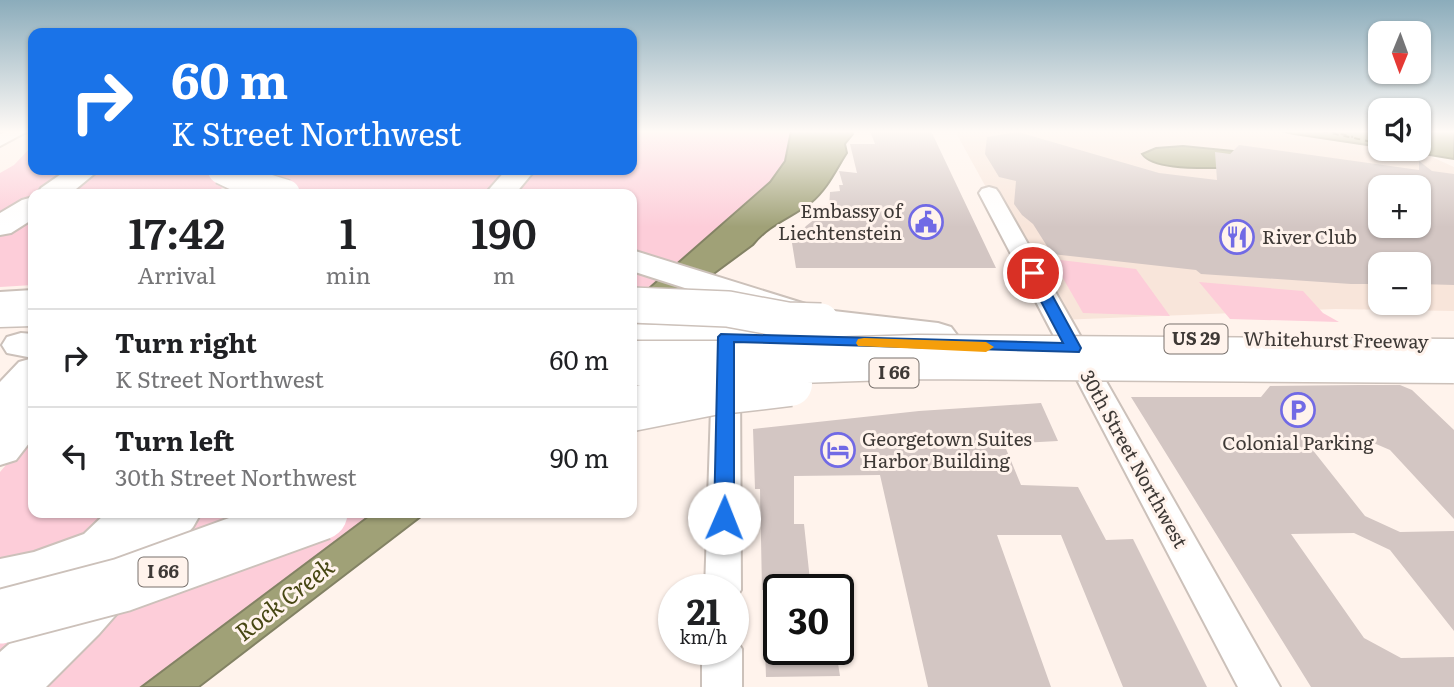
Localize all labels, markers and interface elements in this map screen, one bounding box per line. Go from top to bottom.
north arrow [1368,21,1432,84]
map controls [1368,21,1431,315]
text: 60 m [171,41,288,114]
icon: right [56,56,147,147]
button: sound [1368,98,1431,161]
text: K Street Northwest [171,108,461,156]
button: + [1368,175,1431,238]
place label: Embassy of Liechtenstein [778,196,904,246]
text: 17:42 [128,200,225,262]
text: 1 [340,200,357,262]
text: 190 [471,200,537,262]
public building icon: Embassy of Liechtenstein [907,203,945,241]
restaurant icon: River Club [1218,218,1256,256]
place label: River Club [1262,222,1357,250]
pin [1003,243,1063,303]
button: − [1368,252,1431,315]
icon: arrive [1014,254,1052,292]
text: Arrival [138,257,216,291]
text: min [326,257,371,291]
text: m [493,257,515,291]
text: Turn right [115,322,257,361]
street label: Whitehurst Freeway [1243,323,1429,355]
road number: US 29 [1164,324,1228,354]
icon: right [56,339,94,377]
text: 60 m [550,339,609,378]
road number: I 66 [870,358,918,388]
text: K Street Northwest [115,361,324,395]
street label: 30th Street Northwest [1074,364,1196,553]
parking icon: Colonial Parking [1279,391,1317,429]
text: Turn left [115,420,234,459]
place label: Georgetown Suites Harbor Building [862,424,1032,474]
place label: Colonial Parking [1222,428,1374,456]
hotel icon: Georgetown Suites Harbor Building [819,431,857,469]
icon: left [56,437,94,475]
text: 90 m [550,437,609,476]
text: 30th Street Northwest [115,459,357,493]
position arrow [687,481,761,555]
water label: Rock Creek [226,548,341,648]
road number: I 66 [138,558,188,586]
speed limit sign: 30 [763,574,854,665]
text: 21 [687,584,720,636]
text: km/h [680,623,727,650]

